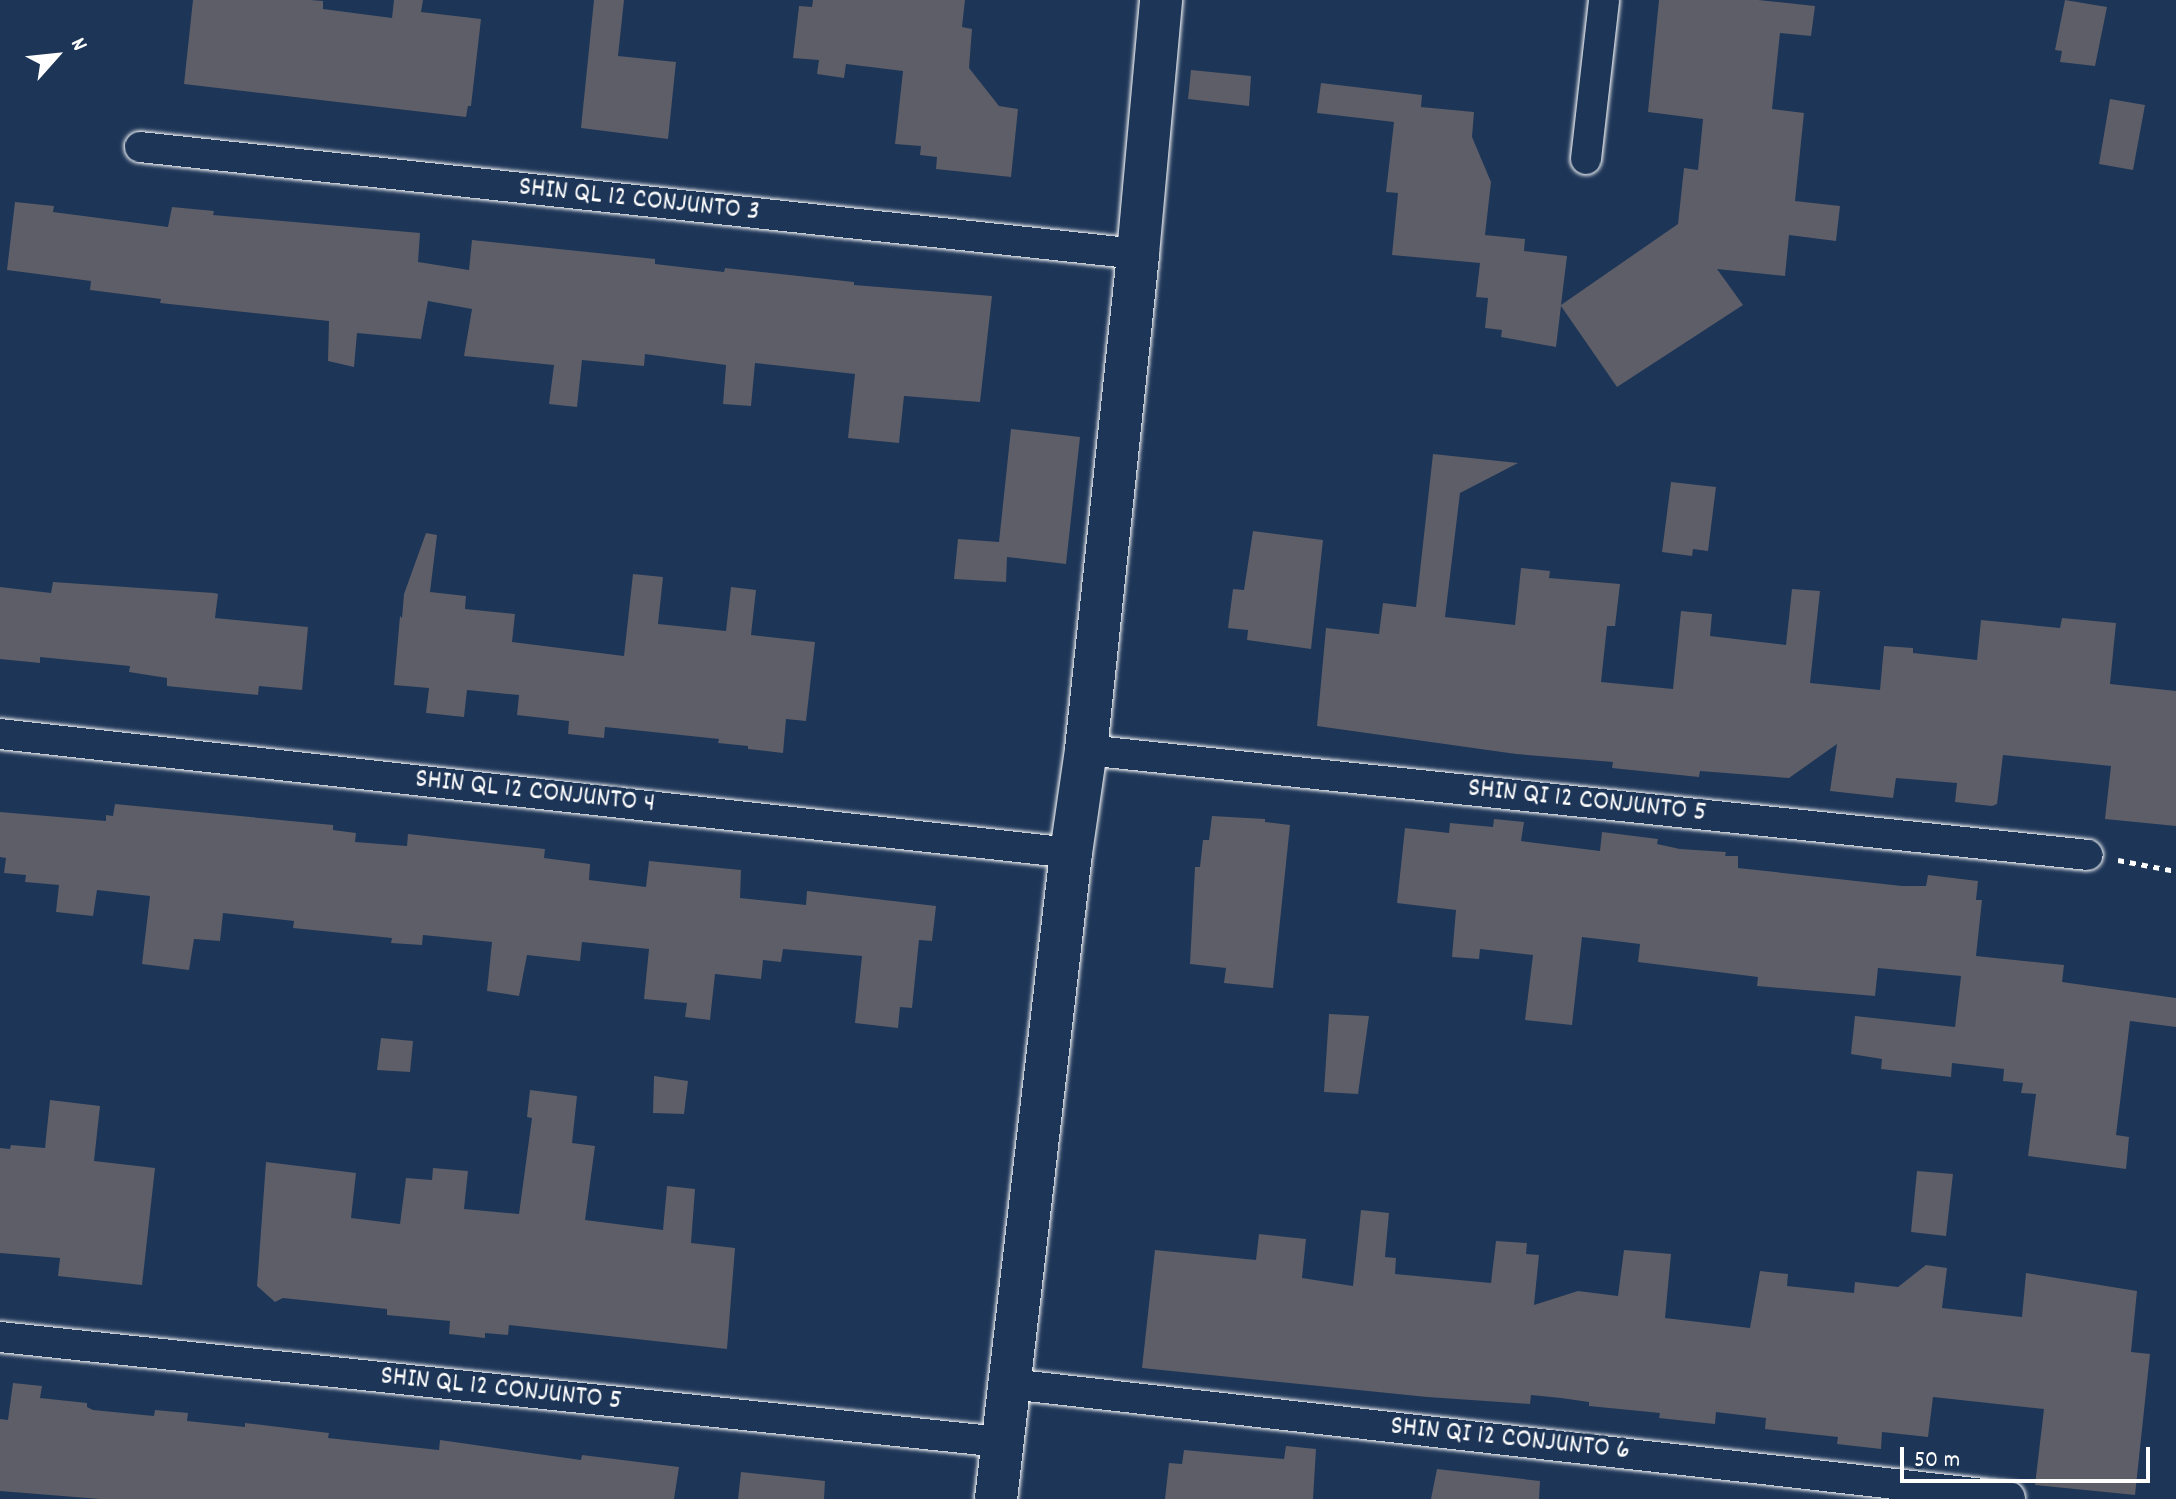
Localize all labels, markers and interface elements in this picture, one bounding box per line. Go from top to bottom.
north arrow [16,16,96,96]
text: N [62,33,94,57]
street label: SHIN QL 12 CONJUNTO 3 [517,172,761,230]
street label: SHIN QL 12 CONJUNTO 4 [413,764,657,822]
street label: SHIN QI 12 CONJUNTO 5 [1466,773,1708,831]
street label: SHIN QL 12 CONJUNTO 5 [379,1361,623,1419]
street label: SHIN QI 12 CONJUNTO 6 [1389,1411,1631,1469]
scale bar [1904,1431,2154,1481]
text: 50 m [1914,1444,1960,1478]

